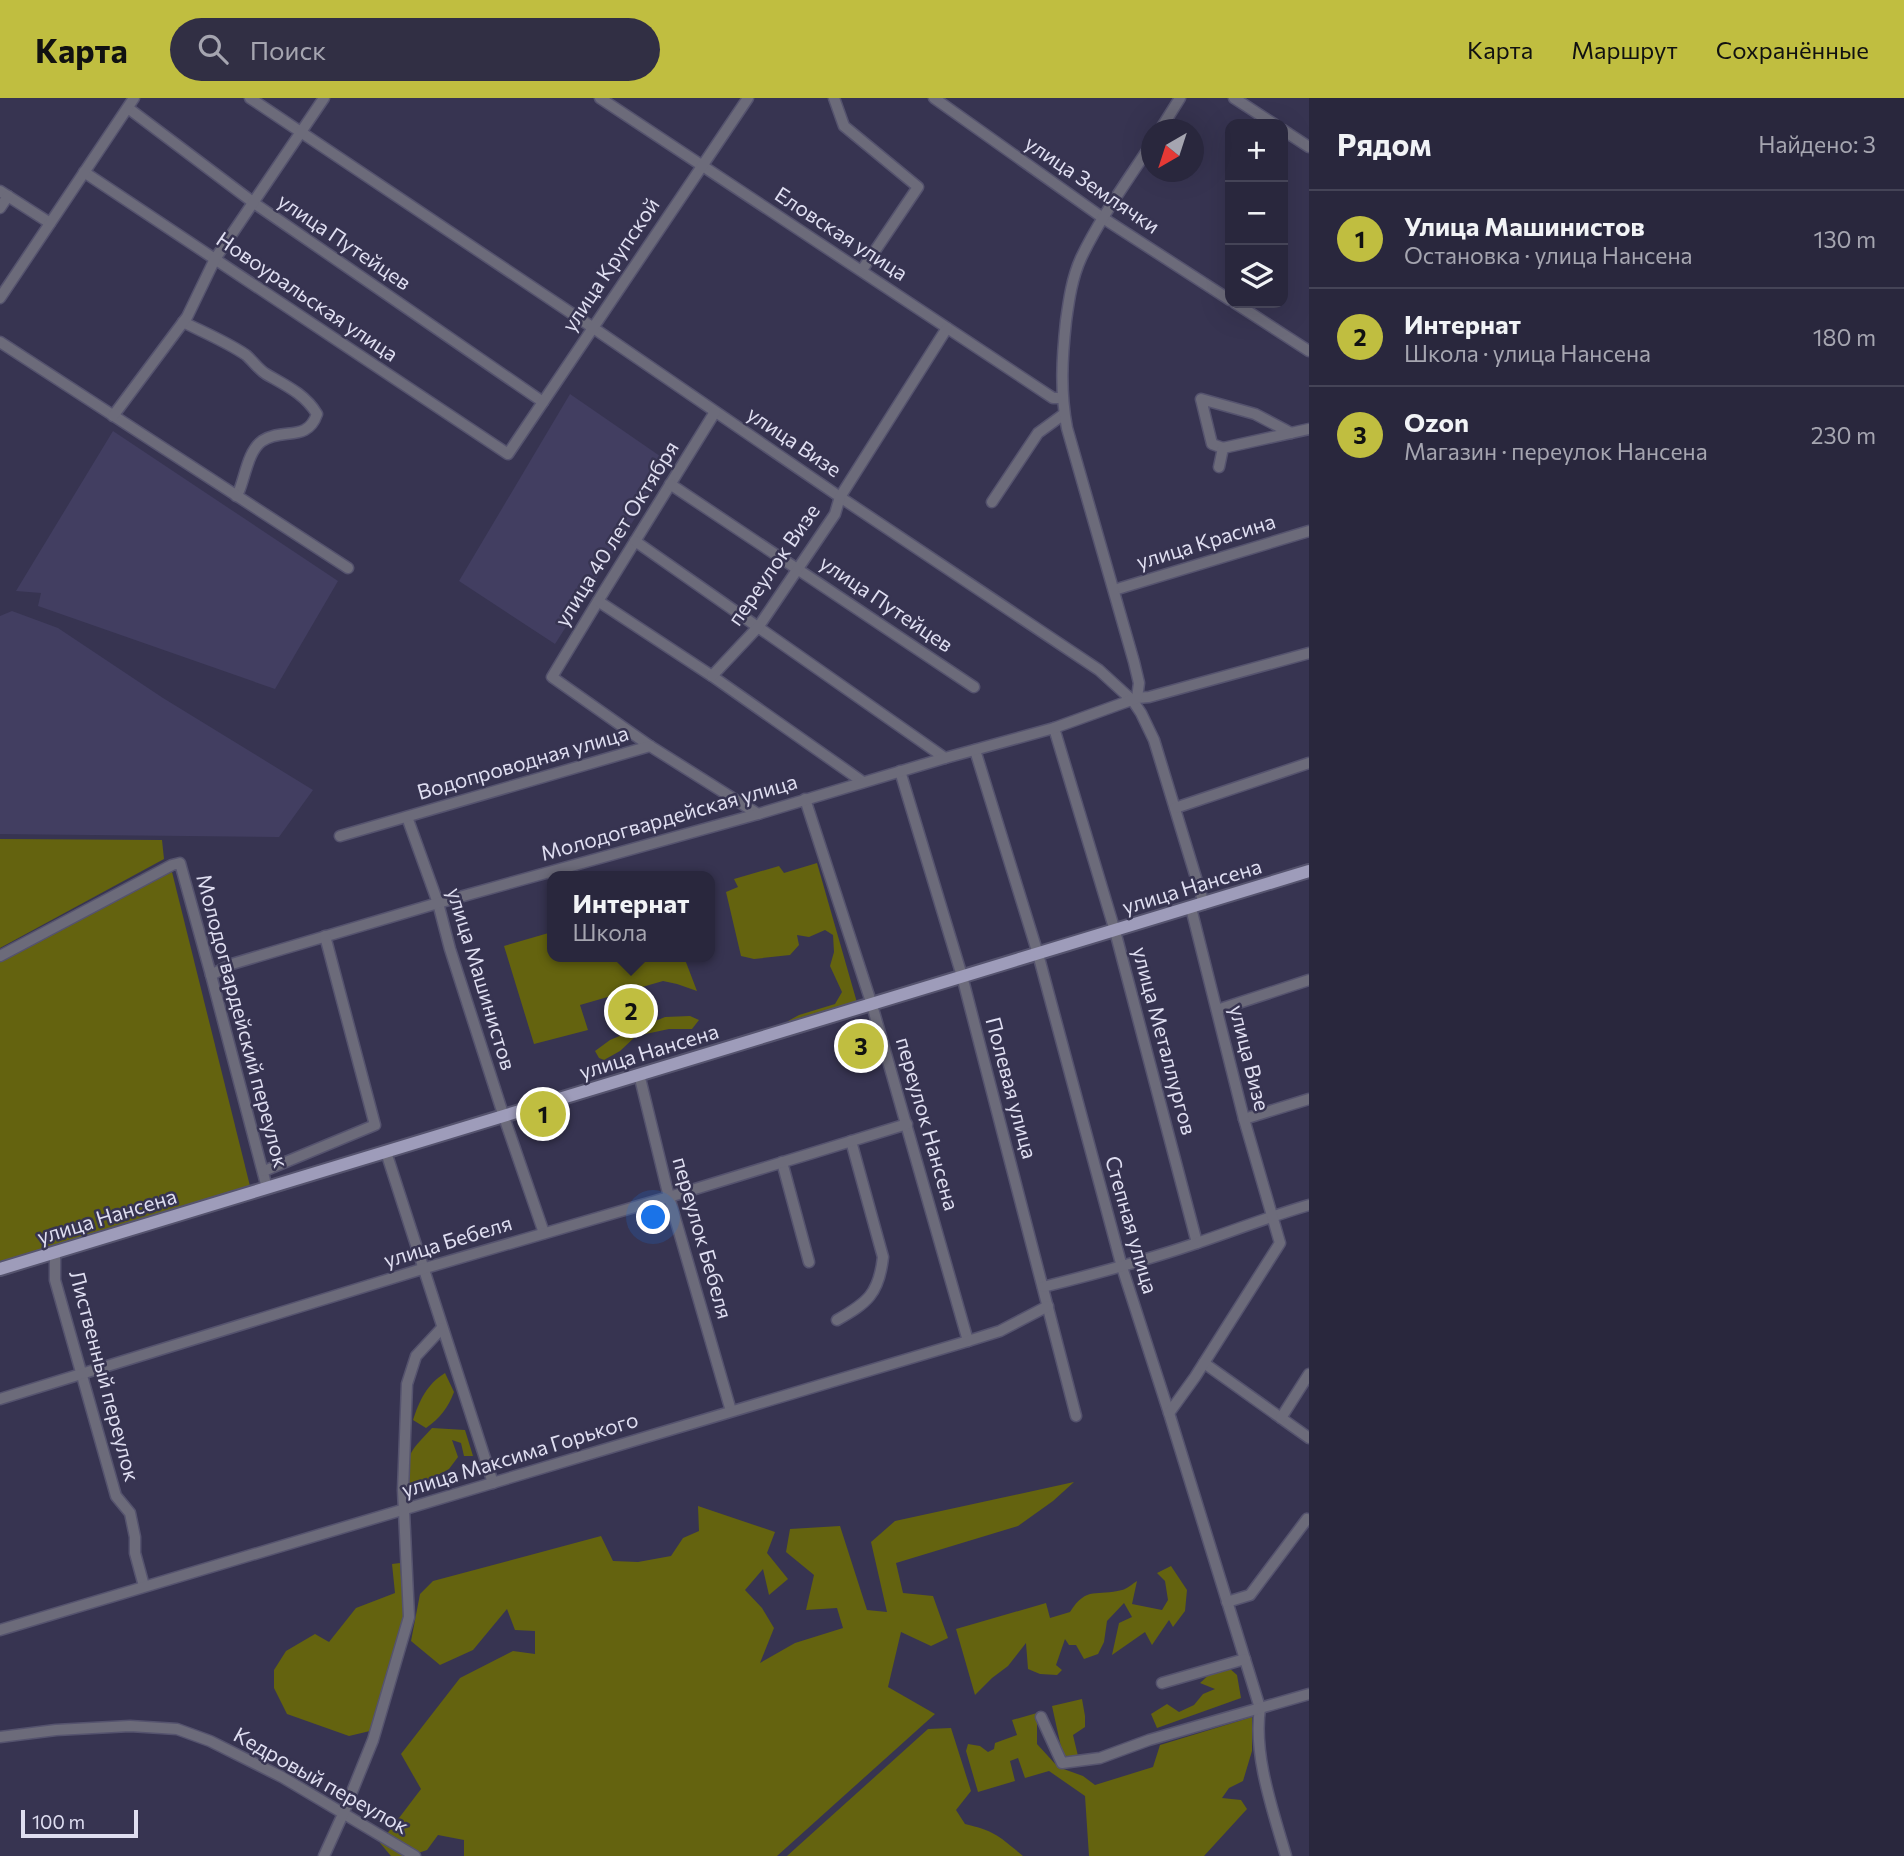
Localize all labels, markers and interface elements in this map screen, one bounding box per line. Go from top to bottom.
search box [170,18,660,81]
text: Карта [35,29,128,70]
icon: search [194,30,232,68]
text: Поиск [250,34,326,65]
text: Карта [1467,35,1533,64]
text: Маршрут [1571,35,1678,64]
text: Сохранённые [1716,35,1869,64]
north arrow [1141,119,1204,182]
map controls [1225,119,1288,308]
button: + [1225,119,1288,182]
text: Рядом [1337,125,1431,162]
street label: улица Землячки [1021,129,1165,238]
text: Найдено: 3 [1758,130,1876,158]
street label: Еловская улица [771,181,913,285]
button: − [1225,182,1288,245]
street label: улица Путейцев [273,187,416,295]
street label: улица Крупской [556,192,664,336]
text: Улица Машинистов [1404,210,1645,241]
text: 1 [1355,225,1365,253]
text: 130 m [1814,225,1876,253]
street label: Новоуральская улица [212,226,403,366]
text: Остановка · улица Нансена [1404,241,1693,269]
button: layers [1225,245,1288,308]
text: Интернат [1404,308,1521,339]
text: 2 [1353,323,1367,351]
text: 180 m [1813,323,1876,351]
text: Школа · улица Нансена [1404,339,1651,367]
street label: улица Визе [743,400,847,481]
text: Ozon [1404,406,1469,437]
text: 3 [1353,421,1367,449]
text: 230 m [1811,421,1876,449]
street label: улица 40 лет Октября [548,436,683,631]
text: Магазин · переулок Нансена [1404,437,1708,465]
street label: переулок Визе [721,498,824,630]
street label: улица Красина [1133,508,1278,574]
street label: улица Путейцев [815,549,958,657]
street label: Водопроводная улица [414,719,631,804]
street label: Молодогвардейская улица [537,768,800,865]
street label: улица Нансена [1119,853,1264,919]
street label: Молодогвардейский переулок [192,871,295,1170]
popup [547,871,715,962]
street label: улица Машинистов [443,884,522,1073]
text: Интернат [572,887,690,918]
text: Школа [572,918,647,946]
street label: улица Металлургов [1128,944,1203,1137]
pin: 2 [608,985,654,1037]
street label: улица Визе [1225,1002,1276,1113]
street label: Полевая улица [982,1014,1043,1161]
street label: улица Нансена [576,1018,721,1084]
pin: 3 [838,1020,884,1072]
street label: переулок Нансена [892,1034,965,1213]
pin: 1 [520,1088,566,1140]
street label: Степная улица [1101,1153,1164,1296]
street label: переулок Бебеля [668,1154,739,1322]
street label: улица Нансена [34,1183,179,1249]
your location [636,1200,670,1234]
street label: улица Бебеля [380,1209,515,1272]
street label: Лиственный переулок [65,1267,146,1484]
street label: улица Максима Горького [398,1406,641,1501]
street label: Кедровый переулок [230,1721,414,1838]
scale bar [21,1807,138,1839]
text: 100 m [32,1810,85,1833]

